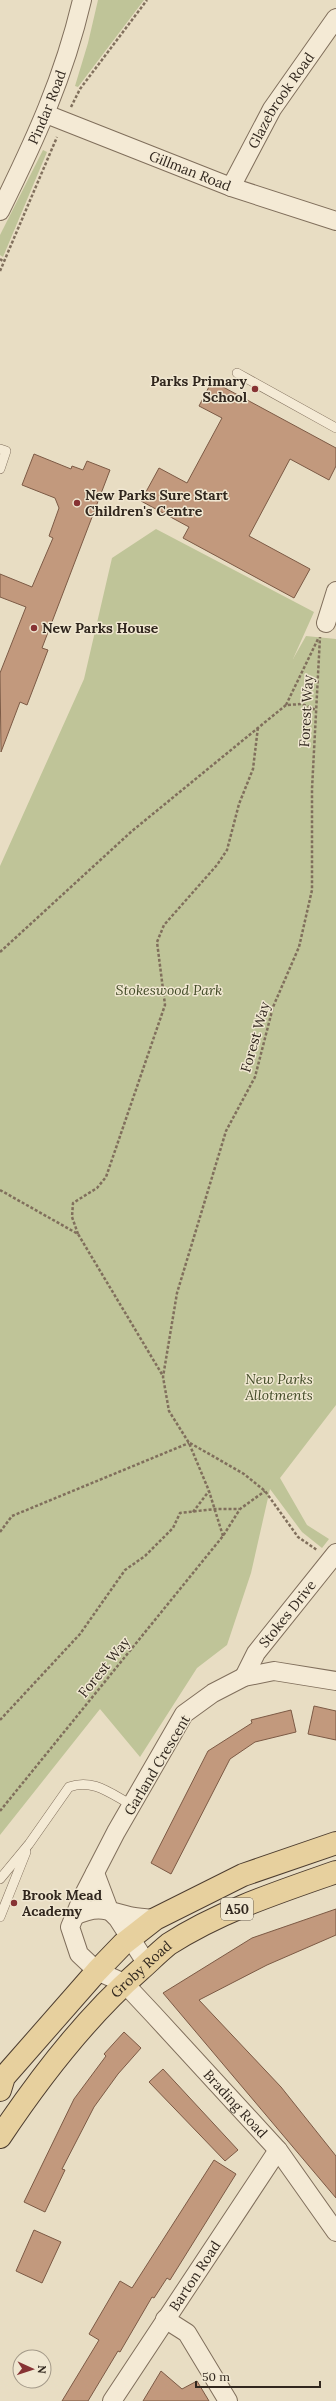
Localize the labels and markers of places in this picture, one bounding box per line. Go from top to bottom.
place label: Parks Primary School [150,372,248,406]
marker: Parks Primary School [250,384,260,394]
place label: New Parks Sure Start Children's Centre [85,486,228,520]
marker: New Parks Sure Start Children's Centre [72,498,82,508]
place label: New Parks House [42,619,159,637]
marker: New Parks House [29,623,39,633]
place label: Brook Mead Academy [22,1886,102,1920]
marker: Brook Mead Academy [9,1898,19,1908]

